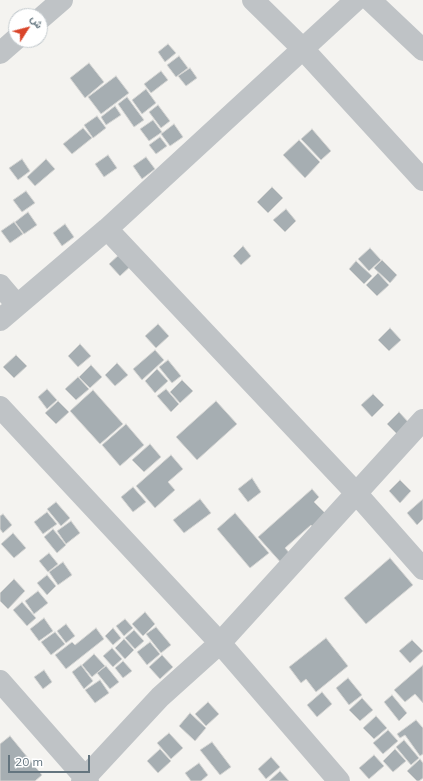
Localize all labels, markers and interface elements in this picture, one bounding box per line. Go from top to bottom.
north arrow [8,8,48,48]
text: ش [27,12,46,31]
scale bar [10,747,92,773]
text: 20 m [15,754,43,769]

